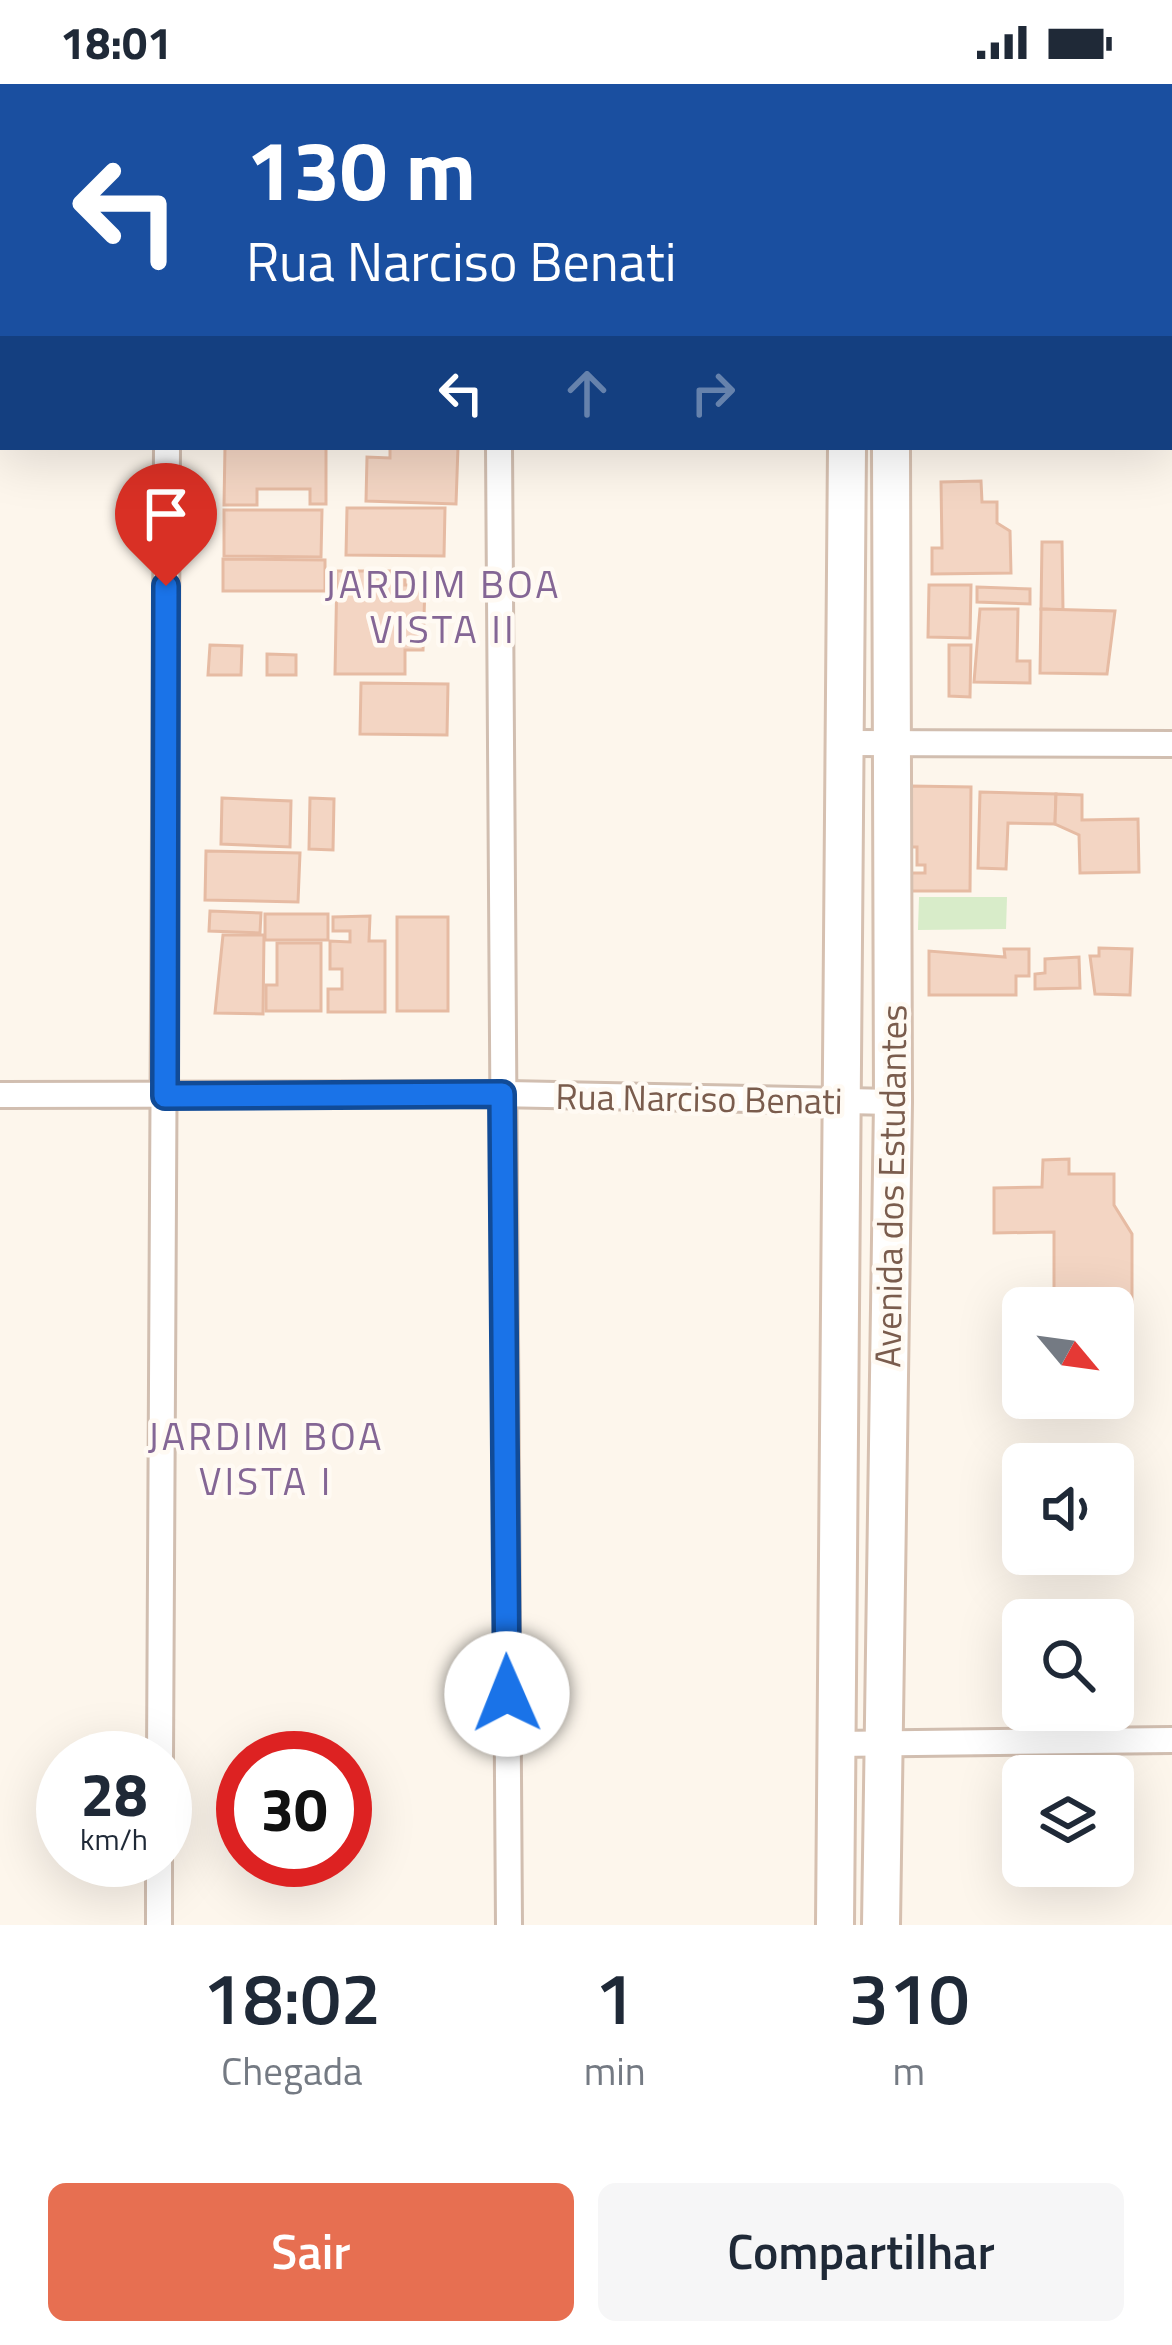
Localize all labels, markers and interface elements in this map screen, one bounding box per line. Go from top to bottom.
text: 18:01 [60,8,172,76]
text: 130 m [246,105,476,233]
icon: left [48,132,204,288]
text: Rua Narciso Benati [246,220,677,302]
icon: left [428,360,494,426]
icon: ahead [554,360,620,426]
icon: right [680,360,746,426]
pin [115,463,217,586]
icon: arrive [133,481,199,547]
district label: JARDIM BOA VISTA II [324,554,562,658]
street label: Avenida dos Estudantes [859,1004,921,1368]
street label: Rua Narciso Benati [555,1068,843,1128]
north arrow [1002,1287,1134,1419]
map controls [1002,1287,1134,1887]
district label: JARDIM BOA VISTA I [147,1406,385,1510]
button: sound [1002,1443,1134,1575]
button: search [1002,1599,1134,1731]
position arrow [444,1631,570,1757]
speed limit sign: 30 [216,1731,372,1887]
text: 28 [80,1748,148,1839]
button: layers [1002,1755,1134,1887]
text: km/h [80,1816,148,1862]
text: 18:02 [203,1942,381,2052]
text: 1 [595,1942,635,2052]
text: 310 [848,1942,969,2052]
text: Chegada [221,2041,363,2100]
text: min [584,2041,646,2100]
text: m [893,2041,925,2100]
button: Sair [48,2183,574,2321]
button: Compartilhar [598,2183,1124,2321]

